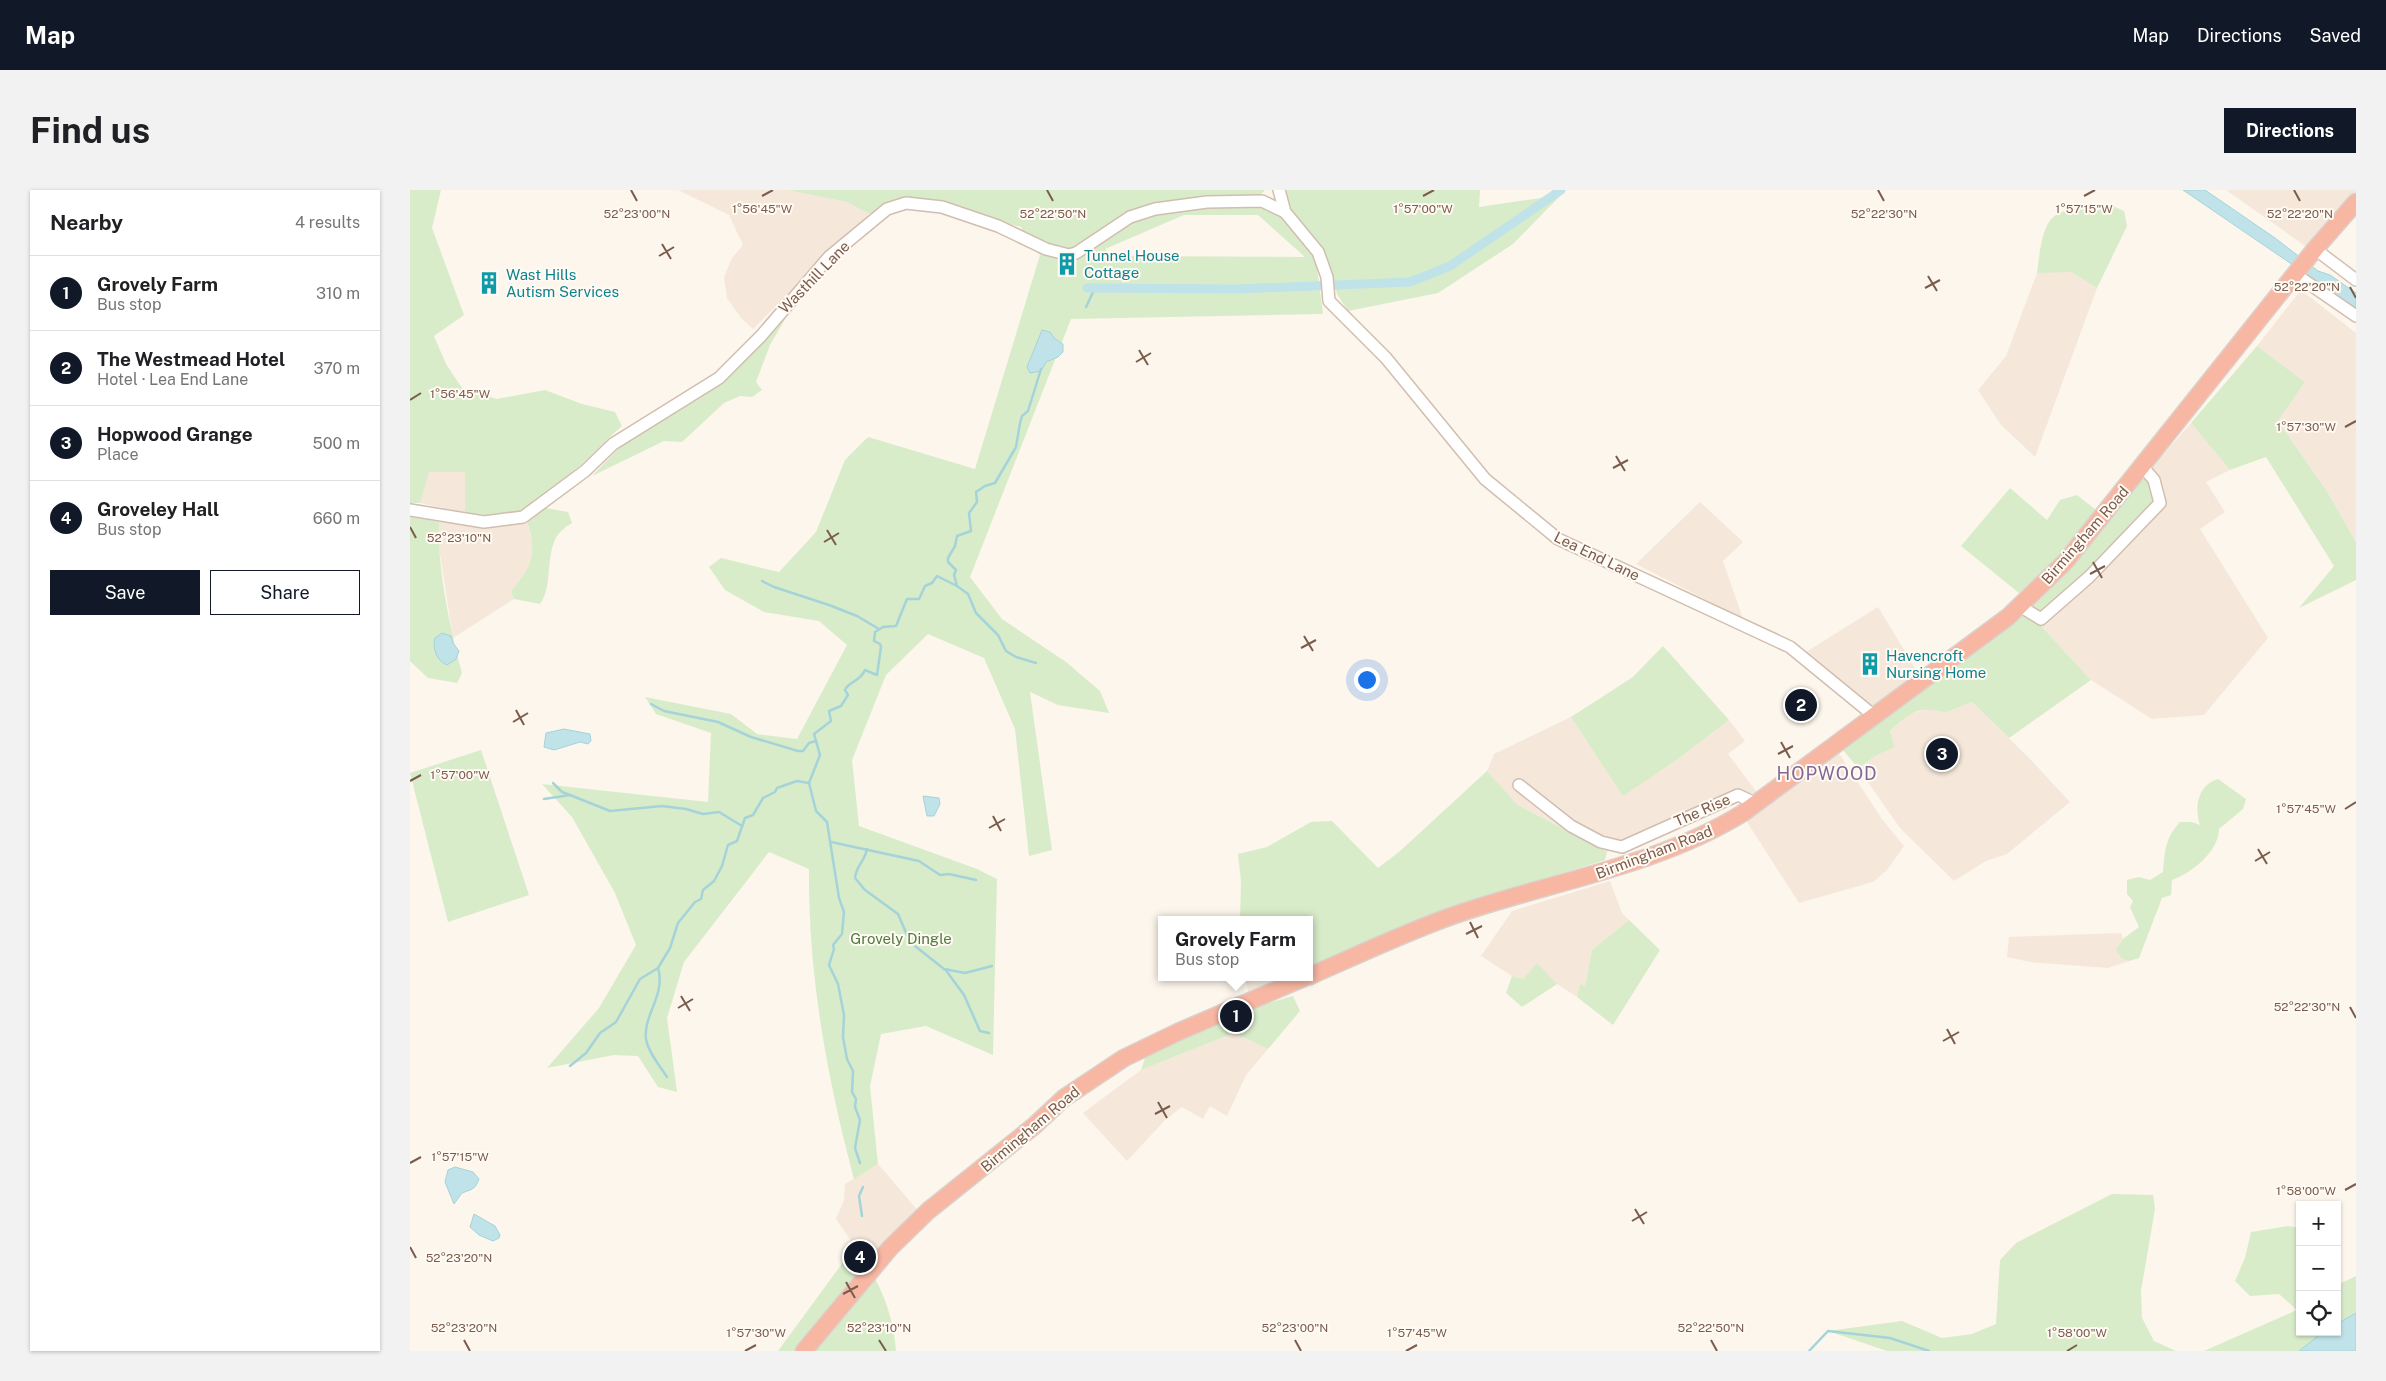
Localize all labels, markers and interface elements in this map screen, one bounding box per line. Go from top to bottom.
text: Map [25,21,75,49]
text: Map [2132,25,2169,46]
text: Directions [2197,25,2282,46]
text: Saved [2310,25,2361,46]
button: Directions [2224,108,2356,153]
text: Find us [30,110,150,151]
text: 1°56'45"W [732,202,793,216]
text: 1°57'00"W [1393,202,1453,216]
text: 1°57'15"W [2055,202,2113,216]
text: 52°23'00"N [604,207,670,221]
text: 52°22'50"N [1020,207,1086,221]
text: 52°22'30"N [1851,207,1917,221]
text: 52°22'20"N [2267,207,2333,221]
text: Nearby [50,210,123,235]
text: 4 results [295,213,360,232]
street label: Wasthill Lane [775,237,853,317]
place label: Tunnel House Cottage [1084,247,1180,281]
building icon: Tunnel House Cottage [1054,251,1080,277]
place label: Wast Hills Autism Services [506,266,619,300]
building icon: Wast Hills Autism Services [476,270,502,296]
text: Grovely Farm [97,273,218,295]
text: 52°22'20"N [2274,280,2340,294]
text: 1 [63,284,69,303]
text: 310 m [316,284,360,303]
text: Bus stop [97,295,161,314]
text: The Westmead Hotel [97,348,285,370]
text: 2 [61,359,71,378]
text: 370 m [313,359,360,378]
text: Hotel · Lea End Lane [97,370,248,389]
text: 1°56'45"W [430,387,491,401]
text: 1°57'30"W [2276,420,2336,434]
text: Hopwood Grange [97,423,253,445]
text: 3 [61,434,71,453]
text: 500 m [313,434,360,453]
text: Place [97,445,139,464]
street label: Birmingham Road [2038,483,2132,587]
text: Groveley Hall [97,498,219,520]
text: 4 [61,509,71,528]
text: 660 m [313,509,360,528]
text: Bus stop [97,520,161,539]
street label: Lea End Lane [1552,528,1642,584]
text: 52°23'10"N [427,531,491,545]
button: Save [50,570,200,615]
button: Share [210,570,360,615]
place label: Havencroft Nursing Home [1886,647,1986,681]
building icon: Havencroft Nursing Home [1857,651,1883,677]
your location [1354,667,1380,693]
pin: 2 [1785,686,1817,724]
pin: 3 [1926,735,1958,773]
district label: HOPWOOD [1776,763,1878,784]
text: 1°57'00"W [430,768,490,782]
street label: The Rise [1671,790,1733,830]
text: 1°57'45"W [2276,802,2337,816]
street label: Birmingham Road [1593,822,1715,882]
popup [1158,916,1313,981]
text: Grovely Farm [1175,928,1296,950]
park label: Grovely Dingle [850,930,952,947]
text: Bus stop [1175,950,1239,969]
pin: 1 [1220,997,1252,1035]
text: 52°22'30"N [2274,1000,2340,1014]
street label: Birmingham Road [977,1083,1083,1175]
text: 1°57'15"W [431,1150,489,1164]
text: 1°58'00"W [2276,1184,2337,1198]
map controls [2296,1201,2341,1336]
button: + [2296,1201,2341,1246]
pin: 4 [844,1238,876,1276]
button: − [2296,1246,2341,1291]
text: 52°23'20"N [426,1251,492,1265]
button: locate [2296,1291,2341,1336]
text: 52°23'20"N [431,1321,497,1335]
text: 52°23'10"N [847,1321,911,1335]
text: 52°23'00"N [1262,1321,1328,1335]
text: 52°22'50"N [1678,1321,1744,1335]
text: 1°57'30"W [726,1326,786,1340]
text: 1°57'45"W [1387,1326,1448,1340]
text: 1°58'00"W [2047,1326,2108,1340]

